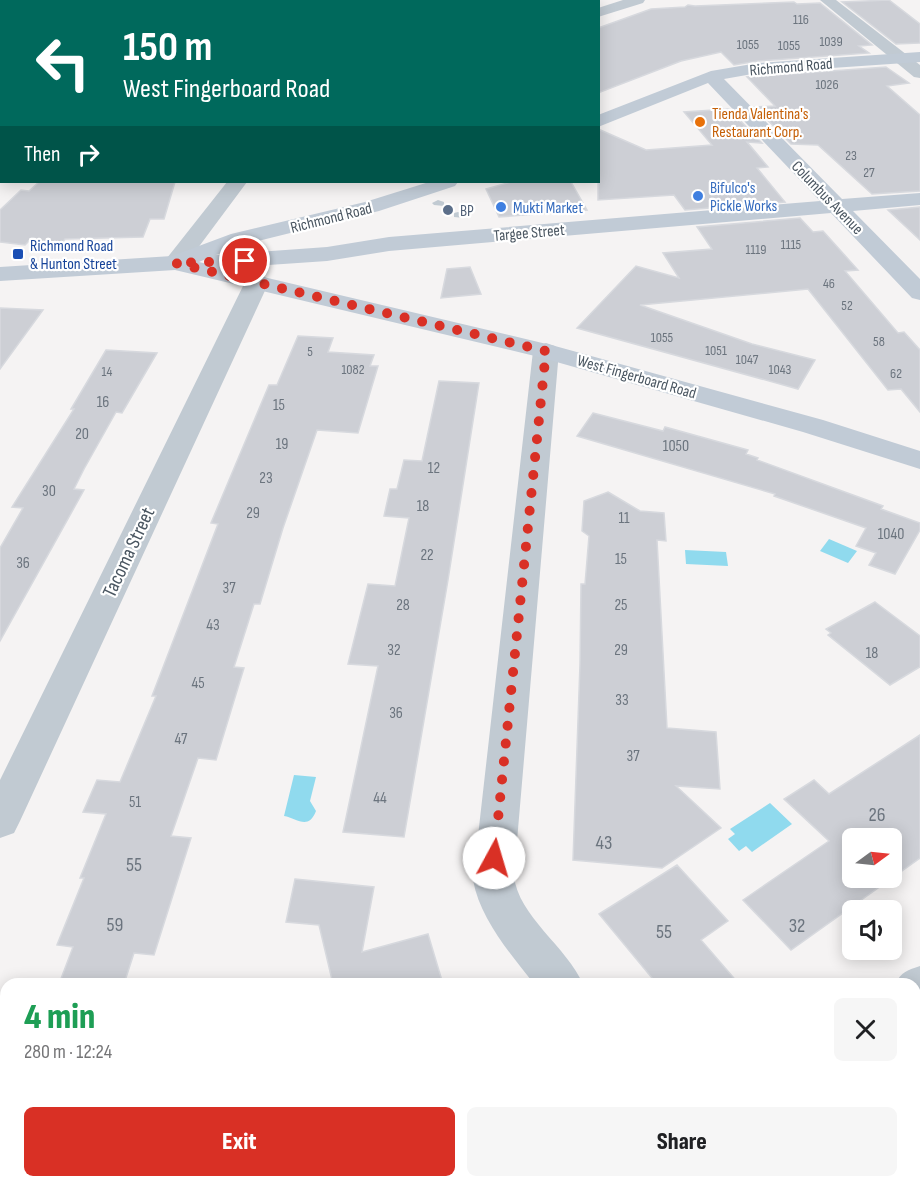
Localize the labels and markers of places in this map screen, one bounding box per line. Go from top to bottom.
place label: Tienda Valentina's Restaurant Corp. [712,105,809,142]
marker: Tienda Valentina's Restaurant Corp. [693,115,707,129]
place label: Bifulco's Pickle Works [710,179,777,216]
marker: Bifulco's Pickle Works [691,189,705,203]
place label: Mukti Market [513,199,583,218]
marker: Mukti Market [494,200,508,214]
place label: BP [460,202,474,221]
marker: BP [441,203,455,217]
pin [219,235,270,286]
place label: Richmond Road & Hunton Street [30,237,117,274]
marker: Richmond Road & Hunton Street [11,247,25,261]

